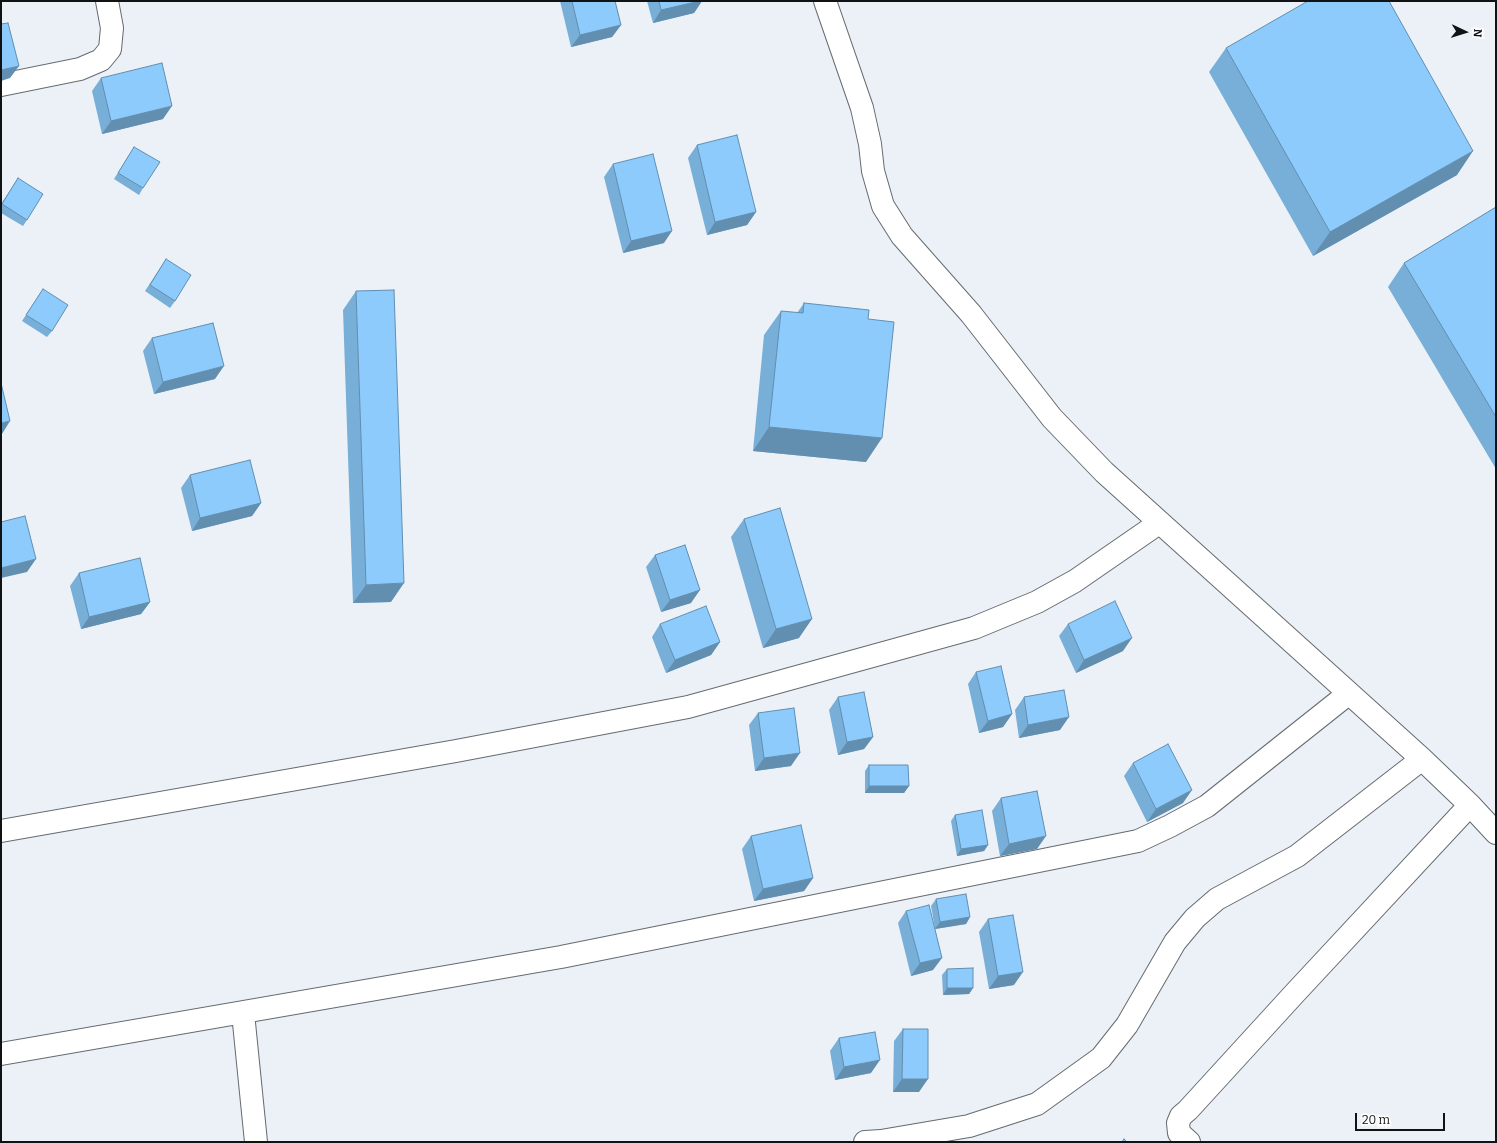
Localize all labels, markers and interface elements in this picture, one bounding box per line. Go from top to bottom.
north arrow [1445,12,1485,52]
text: N [1471,28,1484,38]
scale bar [1357,1105,1447,1131]
text: 20 m [1362,1113,1390,1127]

